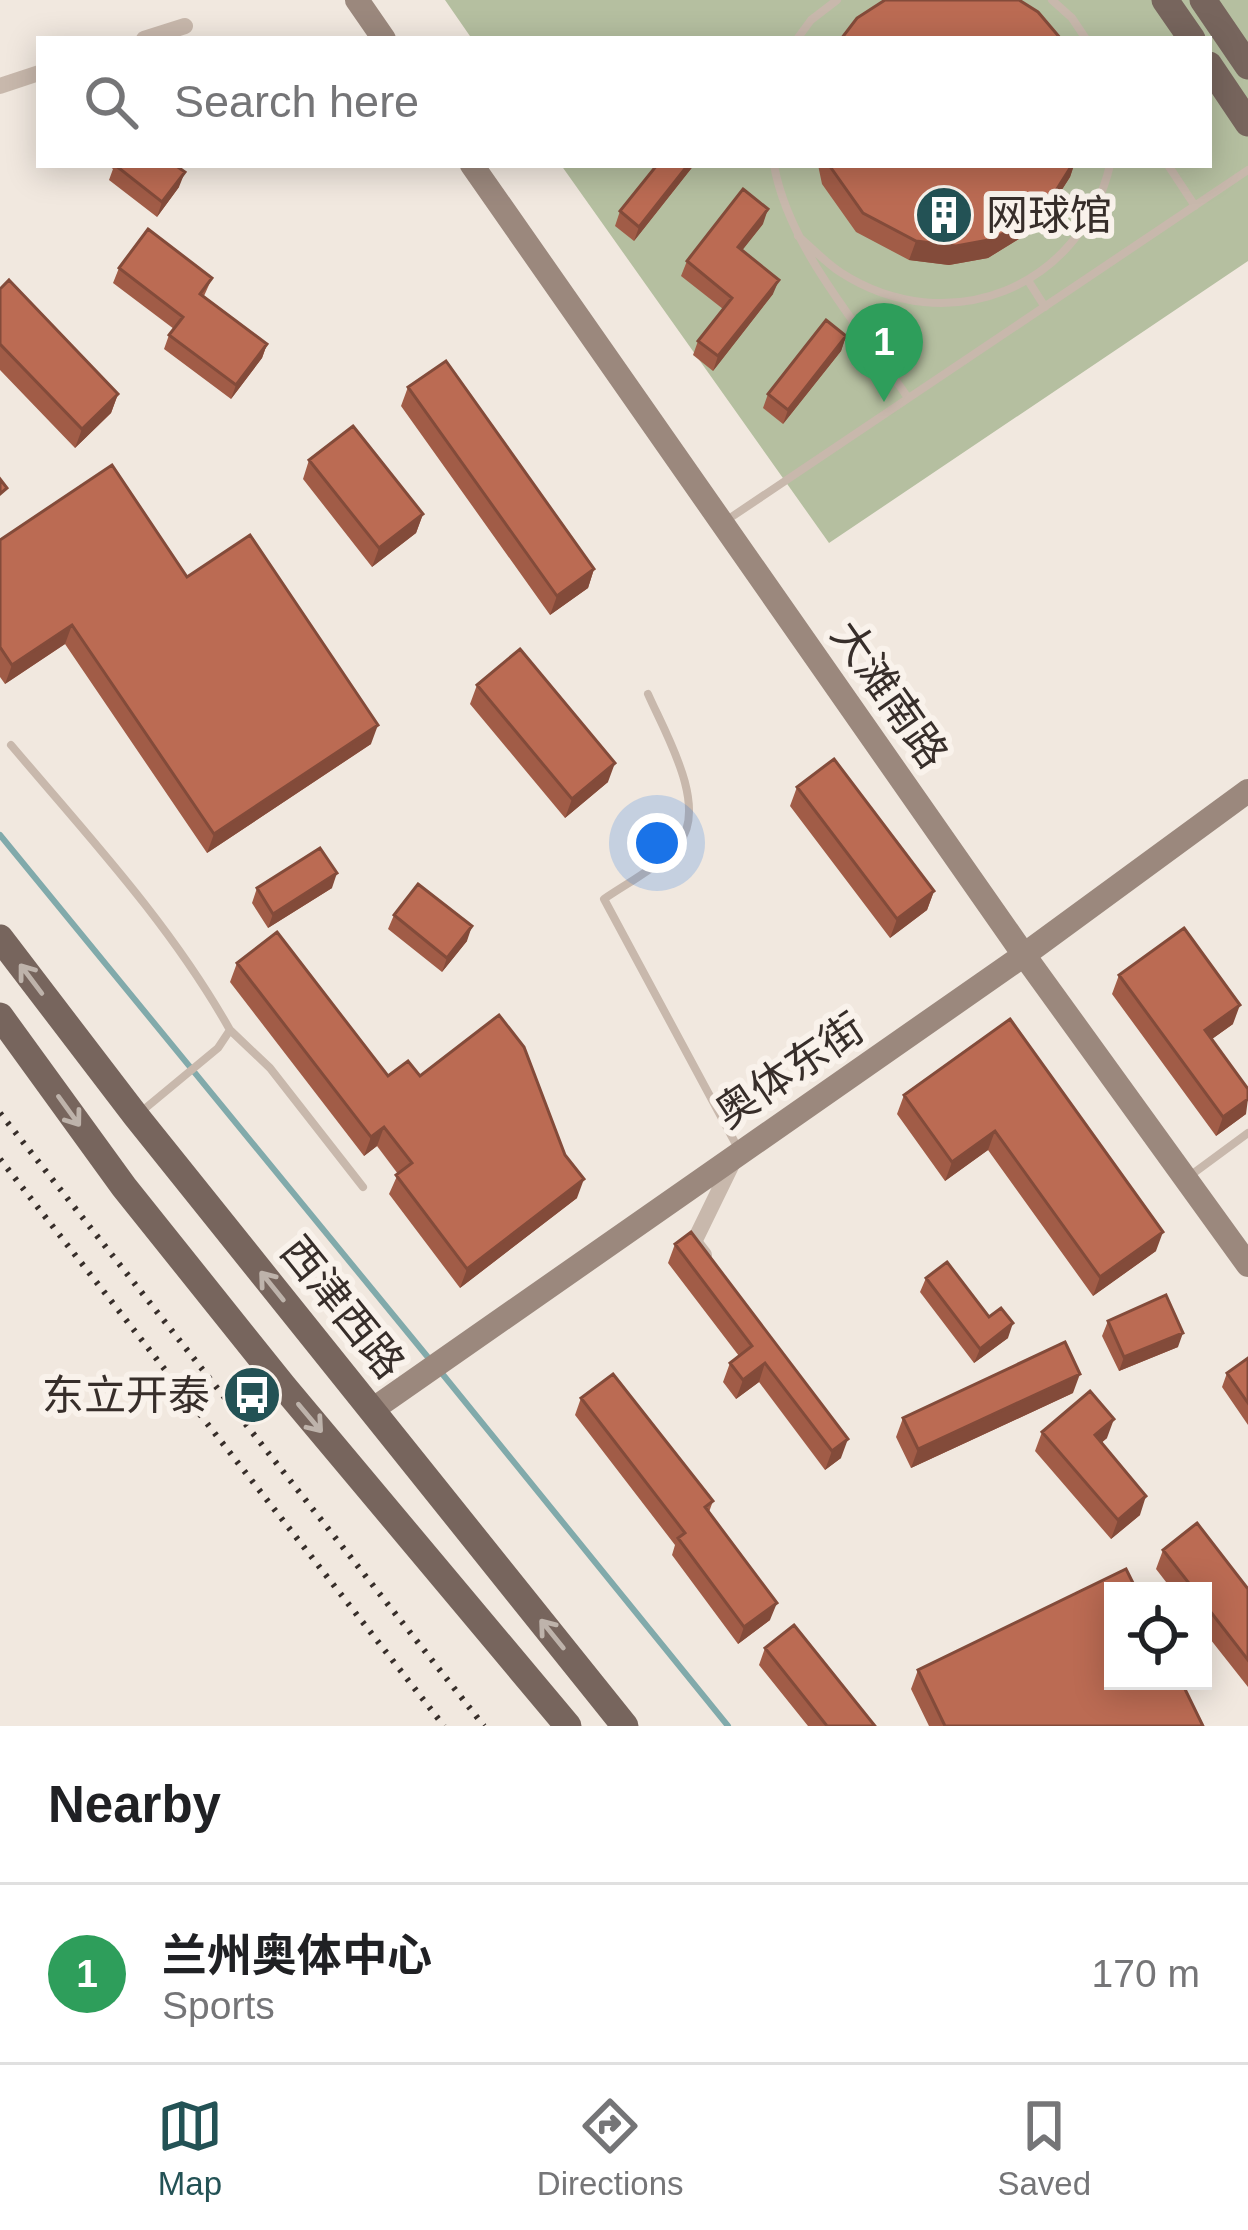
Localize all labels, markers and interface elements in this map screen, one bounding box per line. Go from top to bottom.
search box [36,36,1212,168]
icon: search [78,69,144,135]
text: Search here [174,76,419,127]
building icon: 网球馆 [913,184,975,246]
place label: 网球馆 [986,192,1112,239]
pin: 1 [845,303,923,402]
street label: 大滩南路 [822,612,957,777]
your location [627,813,687,873]
one-way arrow [19,963,45,996]
street label: 奥体东街 [706,1004,872,1137]
one-way arrow [55,1094,81,1127]
street label: 西津西路 [271,1227,414,1387]
one-way arrow [259,1271,286,1302]
bus stop icon: 东立开泰 [221,1364,283,1426]
place label: 东立开泰 [42,1372,210,1419]
one-way arrow [295,1402,323,1433]
map controls [1104,1582,1212,1690]
button: locate [1104,1582,1212,1690]
one-way arrow [540,1619,566,1651]
text: Nearby [48,1776,221,1833]
text: 兰州奥体中心 [162,1930,432,1981]
text: 1 [76,1952,98,1995]
text: 170 m [1092,1952,1200,1995]
text: Sports [162,1984,275,2027]
tab: Map [157,2093,223,2203]
tab: Directions [537,2093,684,2203]
tab: Saved [997,2093,1091,2203]

